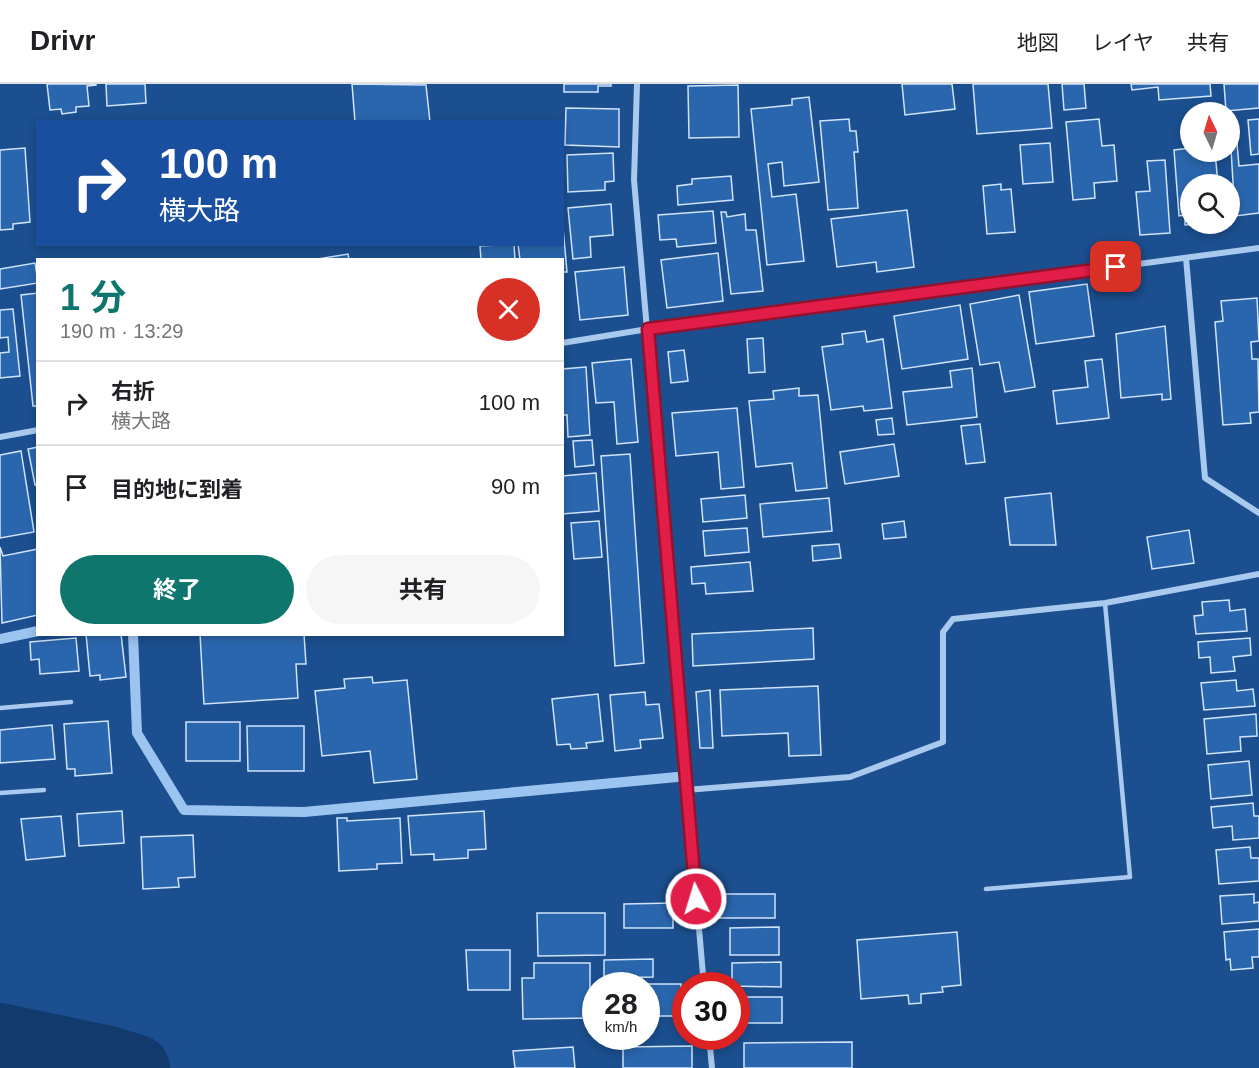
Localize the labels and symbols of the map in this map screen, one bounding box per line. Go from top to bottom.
north arrow [1180,102,1240,162]
pin [1090,241,1141,292]
position arrow [664,867,728,931]
speed limit sign: 30 [672,972,750,1050]

